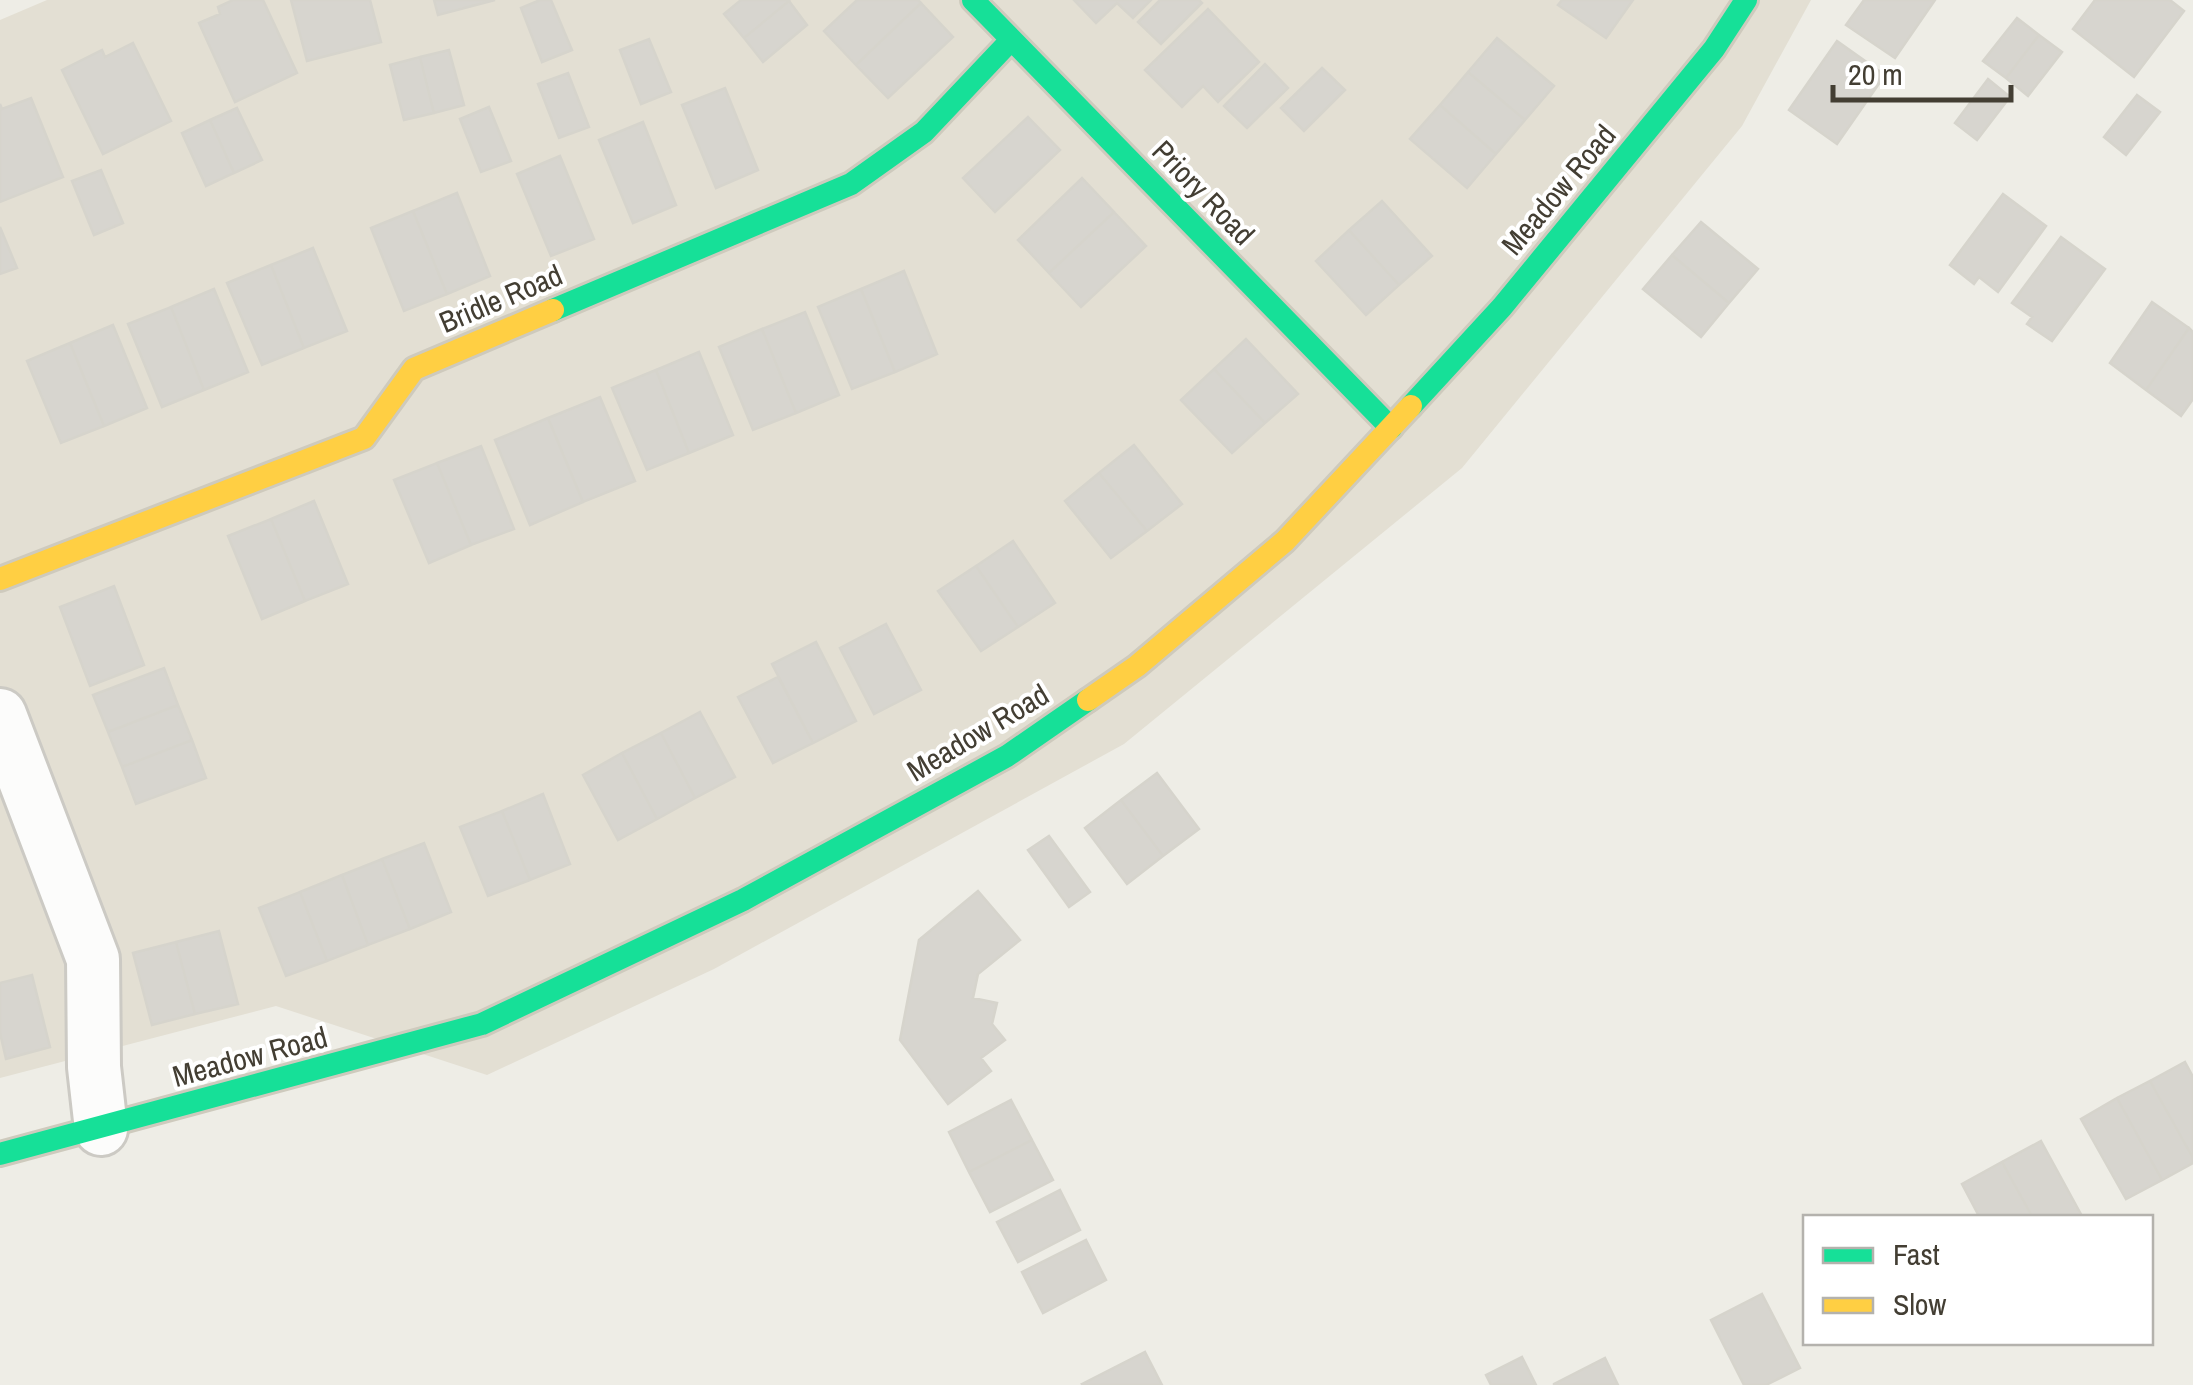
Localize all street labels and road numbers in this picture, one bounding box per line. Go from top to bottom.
street label: Meadow Road [1492,116,1625,263]
street label: Priory Road [1144,131,1264,253]
street label: Bridle Road [433,254,568,342]
street label: Meadow Road [899,674,1056,790]
street label: Meadow Road [168,1016,332,1096]

